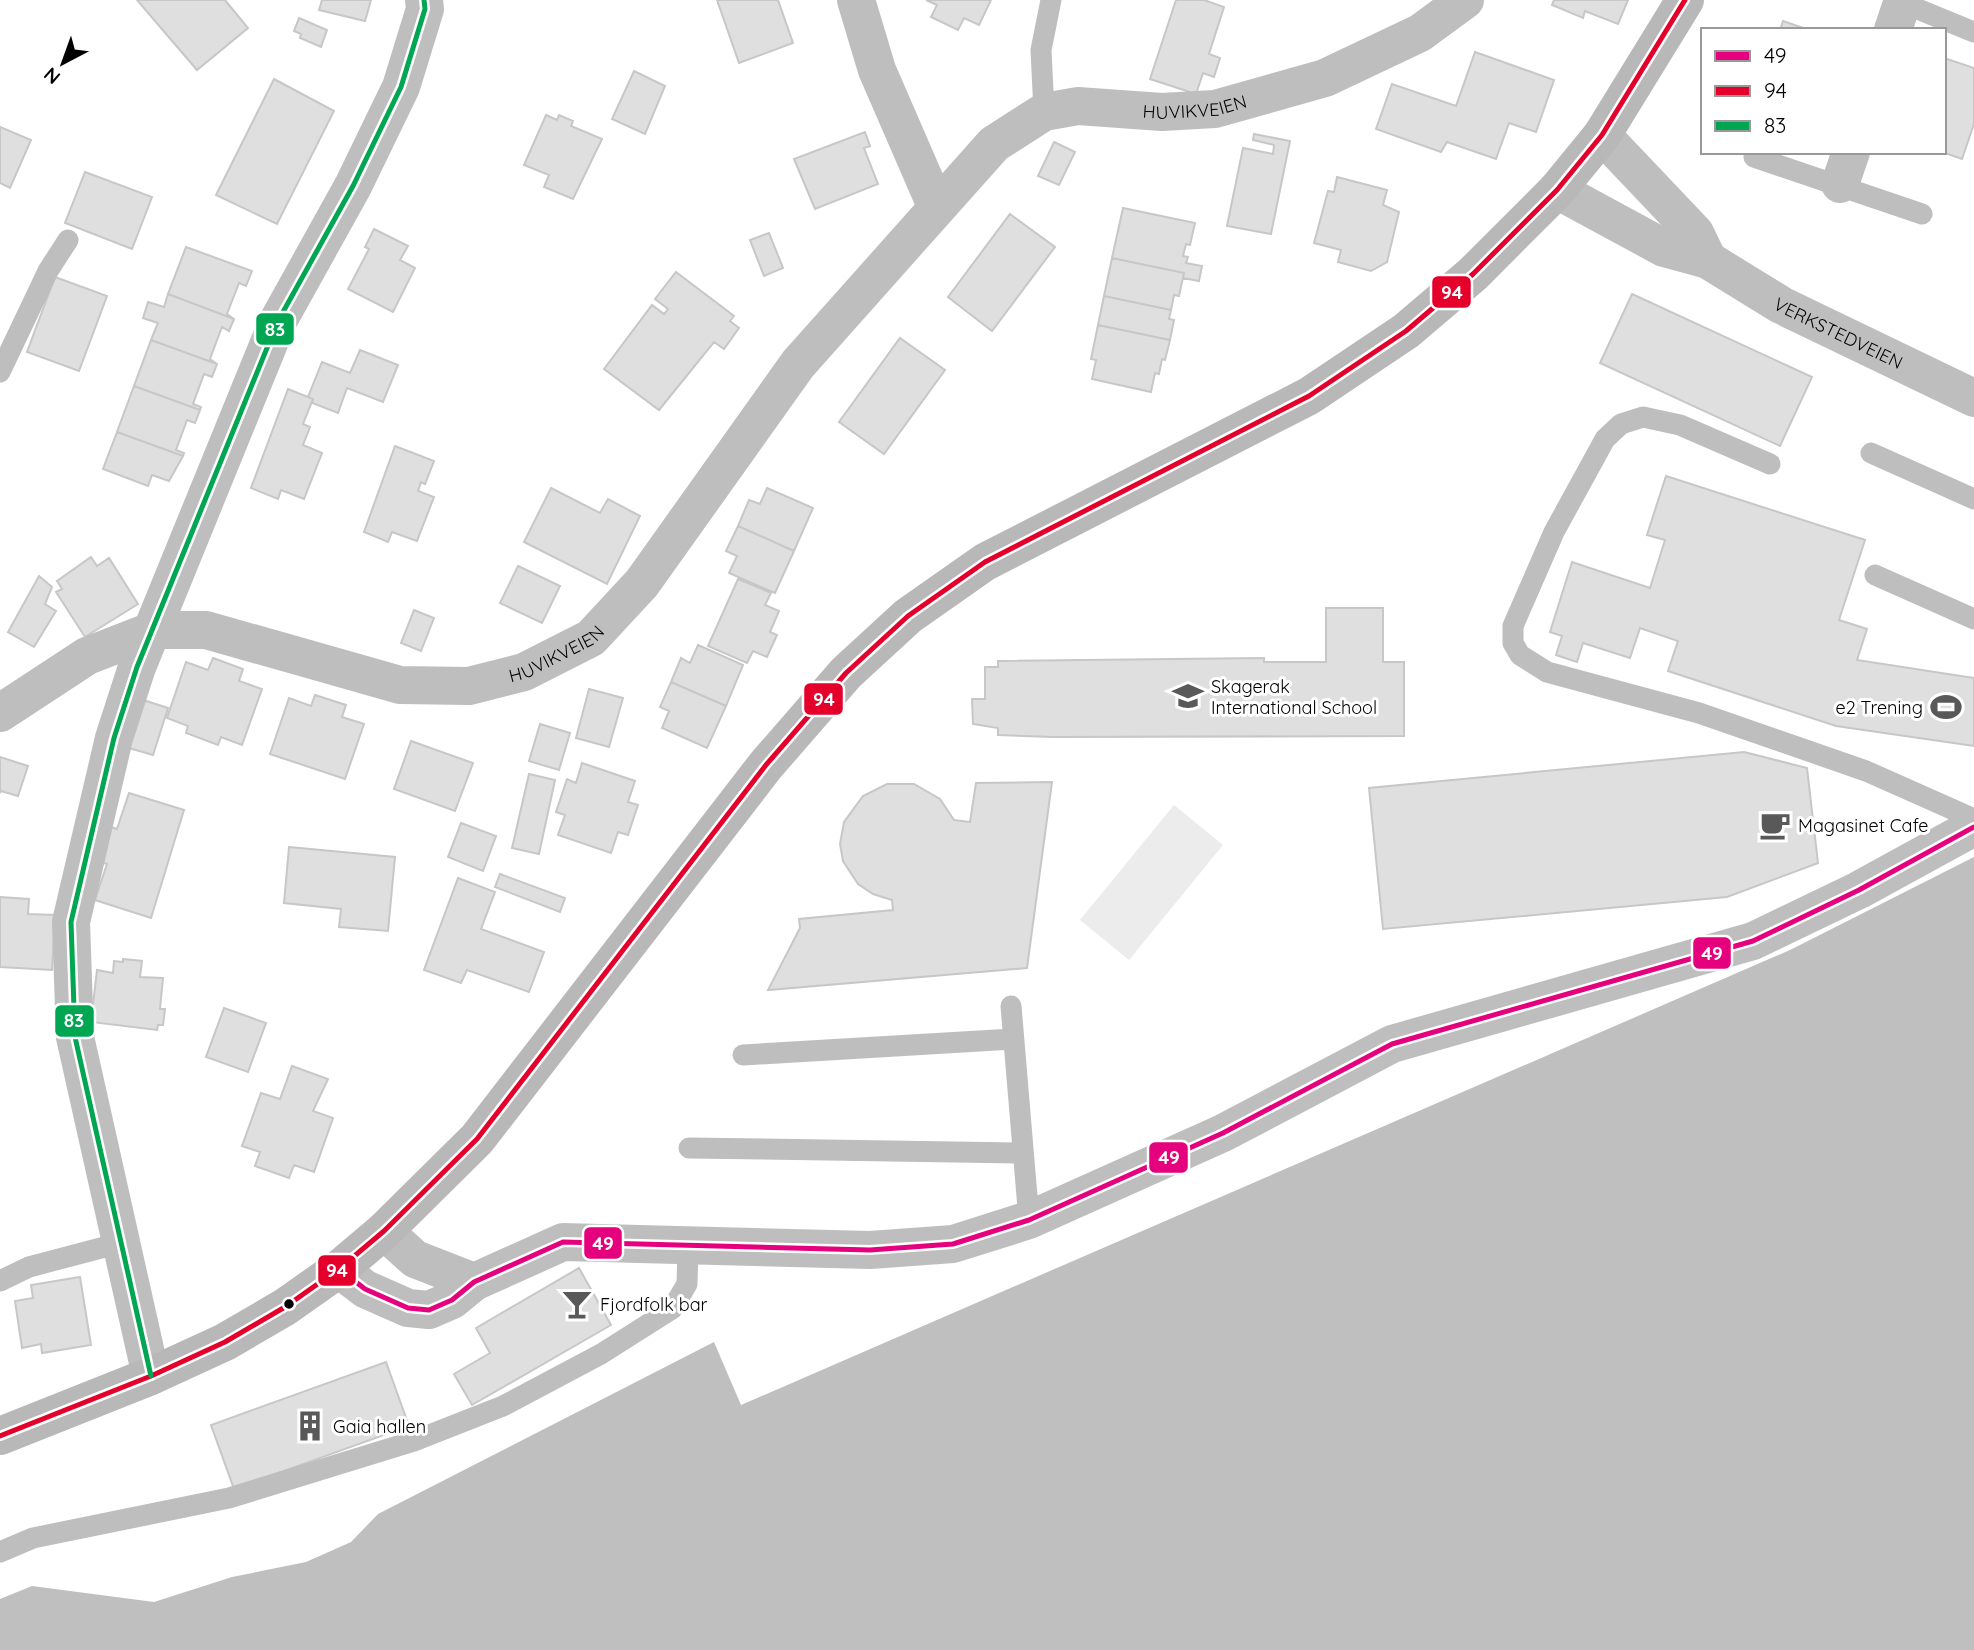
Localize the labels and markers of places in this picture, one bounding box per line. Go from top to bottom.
place label: Skagerak International School [1211,675,1377,719]
school or university icon: Skagerak International School [1171,679,1205,713]
sports icon: e2 Trening [1929,690,1963,724]
place label: e2 Trening [1836,696,1923,719]
cafe icon: Magasinet Cafe [1758,808,1792,842]
place label: Magasinet Cafe [1798,814,1928,837]
bar icon: Fjordfolk bar [560,1287,594,1321]
place label: Fjordfolk bar [600,1293,708,1316]
unlabelled marker [282,1297,296,1311]
building icon: Gaia hallen [293,1409,327,1443]
place label: Gaia hallen [333,1415,426,1438]

